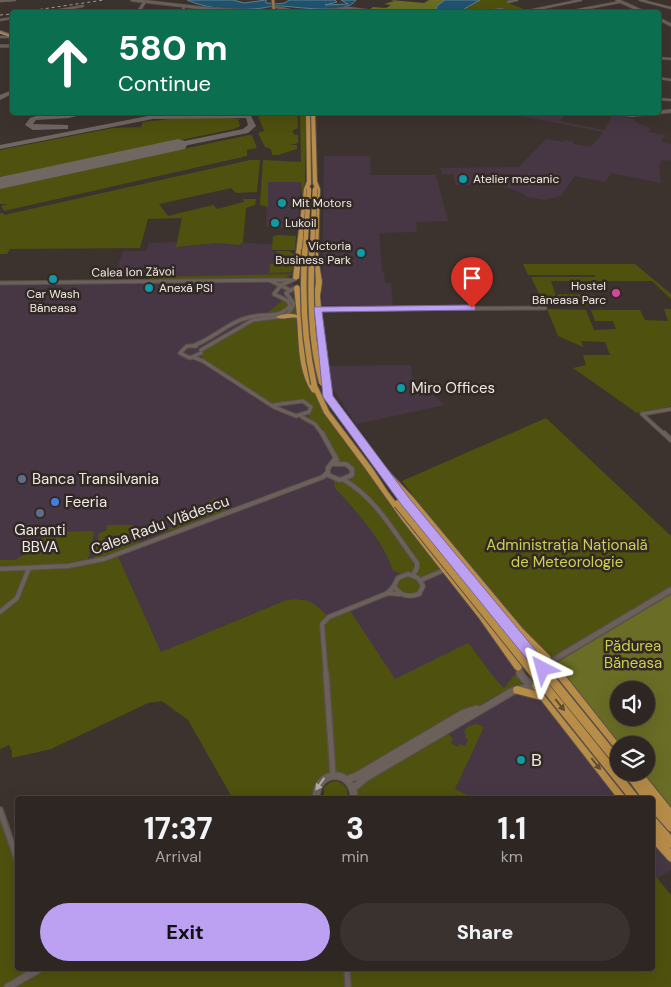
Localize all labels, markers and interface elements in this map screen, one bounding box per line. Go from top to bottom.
text: 580 m [118,25,228,71]
icon: ahead [35,30,100,95]
text: Continue [118,69,211,98]
place label: Atelier mecanic [473,171,559,187]
marker: Atelier mecanic [457,173,469,185]
place label: Mit Motors [292,195,352,211]
marker: Mit Motors [276,197,288,209]
place label: Lukoil [285,215,317,231]
marker: Lukoil [269,217,281,229]
place label: Victoria Business Park [275,238,351,268]
marker: Victoria Business Park [355,247,367,259]
pin [451,257,493,308]
street label: Calea Ion Zăvoi [91,263,175,281]
icon: arrive [458,264,486,292]
marker: Car Wash Băneasa [47,273,59,285]
place label: Hostel Băneasa Parc [532,278,606,308]
place label: Anexă PSI [159,280,213,296]
marker: Anexă PSI [143,282,155,294]
place label: Car Wash Băneasa [26,286,80,316]
marker: Hostel Băneasa Parc [610,287,622,299]
place label: Miro Offices [411,378,495,398]
marker: Miro Offices [395,382,407,394]
place label: Banca Transilvania [32,469,159,489]
marker: Banca Transilvania [16,473,28,485]
street label: Calea Radu Vlădescu [88,491,232,559]
place label: Feeria [65,492,107,512]
marker: Feeria [49,496,61,508]
marker: Garanti BBVA [34,507,46,519]
place label: Garanti BBVA [14,520,66,557]
park label: Administrația Națională de Meteorologie [486,535,648,572]
park label: Pădurea Băneasa [604,636,662,673]
position arrow [516,642,568,694]
map controls [610,681,655,781]
button: sound [610,681,655,726]
one-way arrow [554,698,565,711]
button: layers [610,736,655,781]
place label: B [531,748,542,772]
marker: B [515,754,527,766]
one-way arrow [591,757,602,770]
one-way arrow [316,777,325,791]
text: 17:37 [144,809,213,848]
text: 3 [346,809,364,848]
text: 1.1 [497,809,526,848]
text: Arrival [155,846,202,867]
text: min [341,846,369,867]
text: km [501,846,523,867]
button: Exit [40,903,330,961]
button: Share [340,903,630,961]

